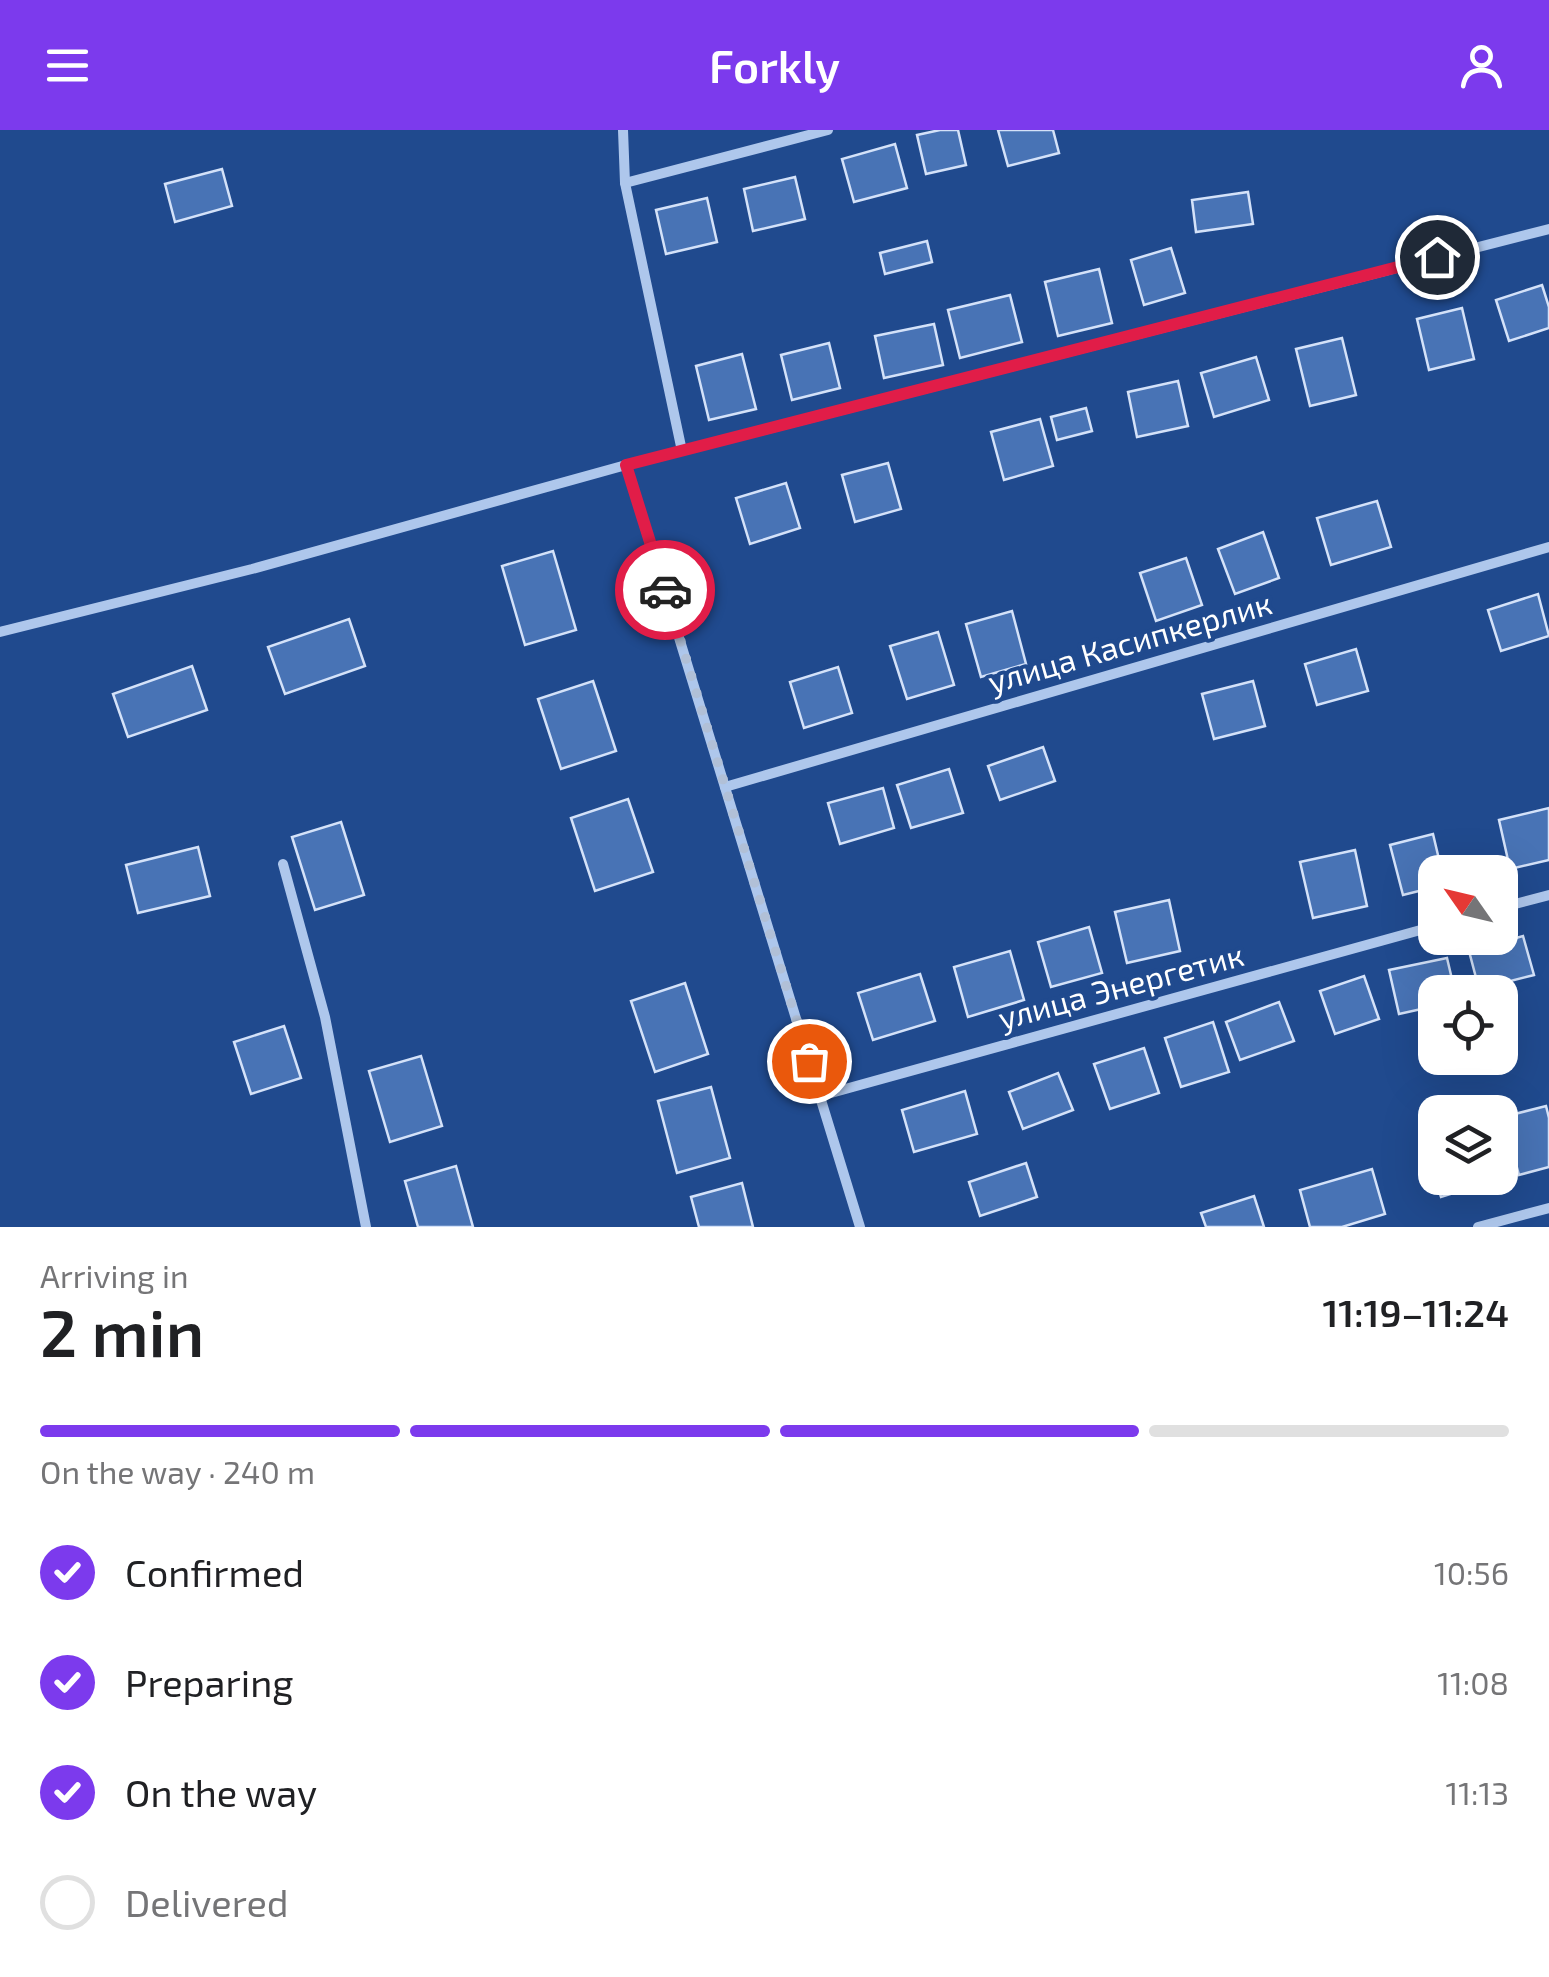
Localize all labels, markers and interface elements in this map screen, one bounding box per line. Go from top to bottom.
icon: menu [40,38,95,93]
text: Forkly [709,38,840,92]
icon: person [1454,38,1509,93]
pin [1395,215,1480,300]
icon: home [1410,230,1465,285]
courier [615,540,715,640]
icon: car [638,563,693,618]
street label: улица Касипкерлик [983,582,1276,701]
north arrow [1418,855,1518,955]
map controls [1418,855,1518,1195]
street label: улица Энергетик [994,934,1248,1037]
button: locate [1418,975,1518,1075]
pin [767,1019,852,1104]
icon: bag [782,1034,837,1089]
button: layers [1418,1095,1518,1195]
text: Arriving in [40,1256,189,1294]
text: 11:19–11:24 [1322,1289,1509,1335]
text: 2 min [40,1292,204,1370]
text: On the way · 240 m [40,1452,315,1490]
icon: check [40,1545,95,1600]
text: Confirmed [125,1549,304,1595]
text: 10:56 [1434,1553,1509,1591]
icon: check [40,1655,95,1710]
text: Preparing [125,1659,293,1705]
text: 11:08 [1437,1663,1509,1701]
icon: check [40,1765,95,1820]
text: On the way [125,1769,317,1815]
text: 11:13 [1445,1773,1509,1811]
text: Delivered [125,1879,289,1925]

